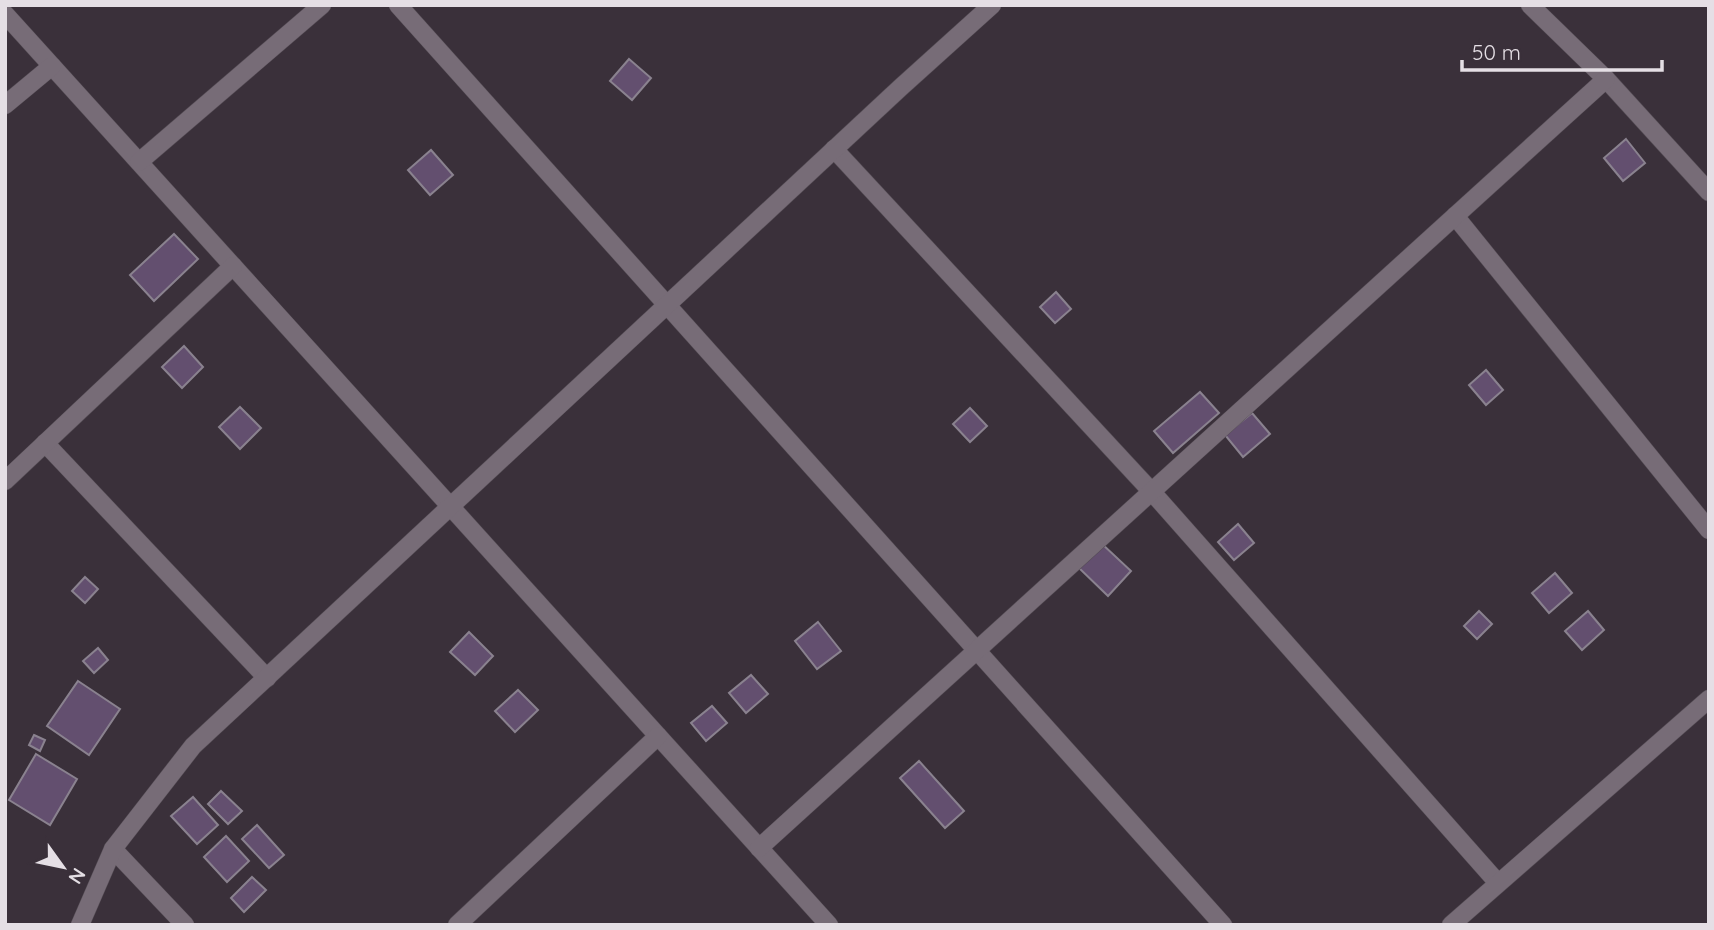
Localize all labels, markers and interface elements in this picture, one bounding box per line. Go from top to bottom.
scale bar [1462,28,1662,72]
text: 50 m [1472,39,1521,65]
north arrow [28,832,98,902]
text: N [63,864,91,889]

